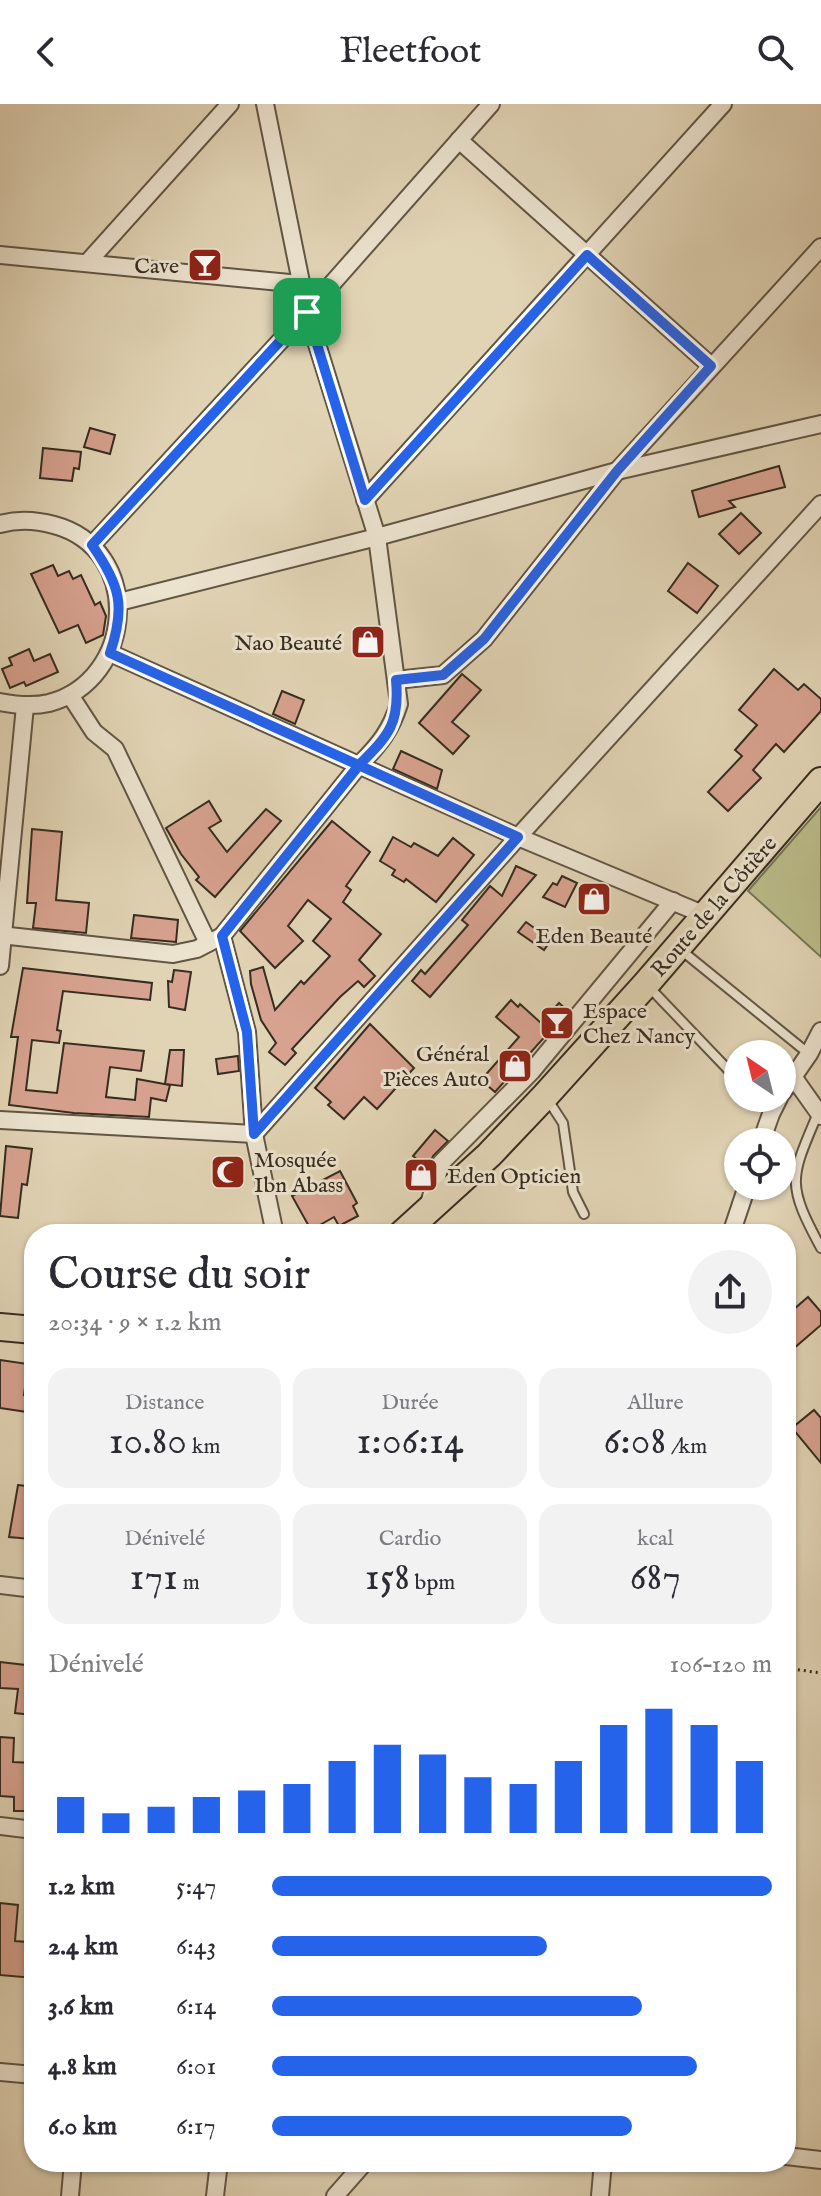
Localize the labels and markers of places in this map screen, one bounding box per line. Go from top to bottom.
bar icon: Cave [186,246,224,284]
place label: Cave [134,253,179,281]
pin [273,278,341,346]
shop icon: Nao Beauté [349,623,387,661]
place label: Nao Beauté [234,630,342,658]
shop icon: Eden Beauté [575,880,613,918]
place label: Eden Beauté [536,923,652,951]
place label: Espace Chez Nancy [583,998,696,1051]
bar icon: Espace Chez Nancy [538,1004,576,1042]
place label: Général Pièces Auto [383,1041,489,1094]
shop icon: Général Pièces Auto [496,1047,534,1085]
place label: Mosquée Ibn Abass [254,1147,343,1200]
mosque icon: Mosquée Ibn Abass [209,1153,247,1191]
shop icon: Eden Opticien [402,1156,440,1194]
place label: Eden Opticien [447,1163,581,1191]

